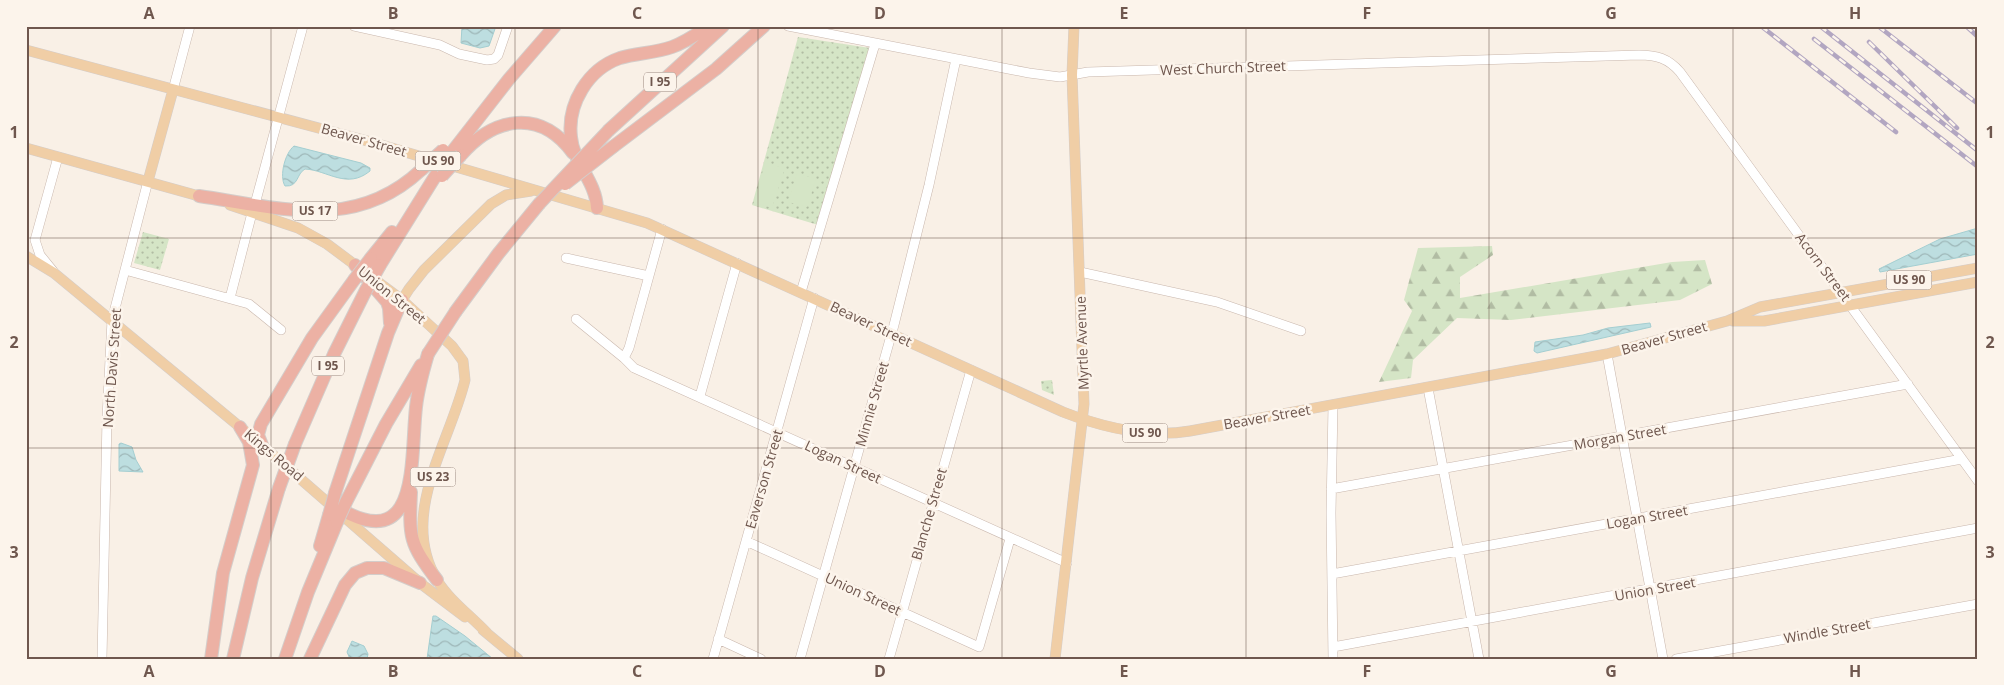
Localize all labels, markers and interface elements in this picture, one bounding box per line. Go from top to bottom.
text: A [143,2,155,24]
text: B [388,2,398,24]
text: C [632,2,642,24]
text: D [874,2,886,24]
text: E [1120,2,1129,24]
text: F [1363,2,1371,24]
text: G [1605,2,1617,24]
text: H [1849,2,1861,24]
street label: West Church Street [1160,56,1286,79]
road number: I 95 [644,72,676,91]
street label: Beaver Street [319,118,409,161]
text: 1 [9,121,19,143]
text: 1 [1985,121,1995,143]
road number: US 90 [416,152,460,170]
road number: US 17 [292,202,338,220]
street label: Acorn Street [1791,229,1855,305]
street label: Union Street [354,261,430,328]
road number: US 90 [1886,270,1932,290]
street label: Beaver Street [827,296,915,351]
street label: Myrtle Avenue [1070,296,1093,390]
street label: North Davis Street [98,308,125,428]
street label: Beaver Street [1619,316,1709,359]
text: 2 [9,331,19,353]
text: 2 [1985,331,1995,353]
road number: I 95 [312,356,344,376]
street label: Minnie Street [850,359,893,449]
street label: Beaver Street [1222,400,1312,434]
street label: Morgan Street [1572,419,1668,454]
road number: US 90 [1122,423,1168,442]
street label: Kings Road [241,424,308,485]
street label: Eaverson Street [740,427,787,531]
street label: Logan Street [802,436,885,488]
street label: Blanche Street [906,466,951,562]
road number: US 23 [410,468,456,487]
street label: Logan Street [1605,500,1689,533]
text: 3 [9,541,19,563]
text: 3 [1985,541,1995,563]
street label: Union Street [822,568,904,620]
street label: Union Street [1613,572,1697,605]
street label: Windle Street [1782,614,1872,647]
text: A [143,660,155,682]
text: B [388,660,398,682]
text: C [632,660,642,682]
text: D [874,660,886,682]
text: E [1120,660,1129,682]
text: F [1363,660,1371,682]
text: G [1605,660,1617,682]
text: H [1849,660,1861,682]

